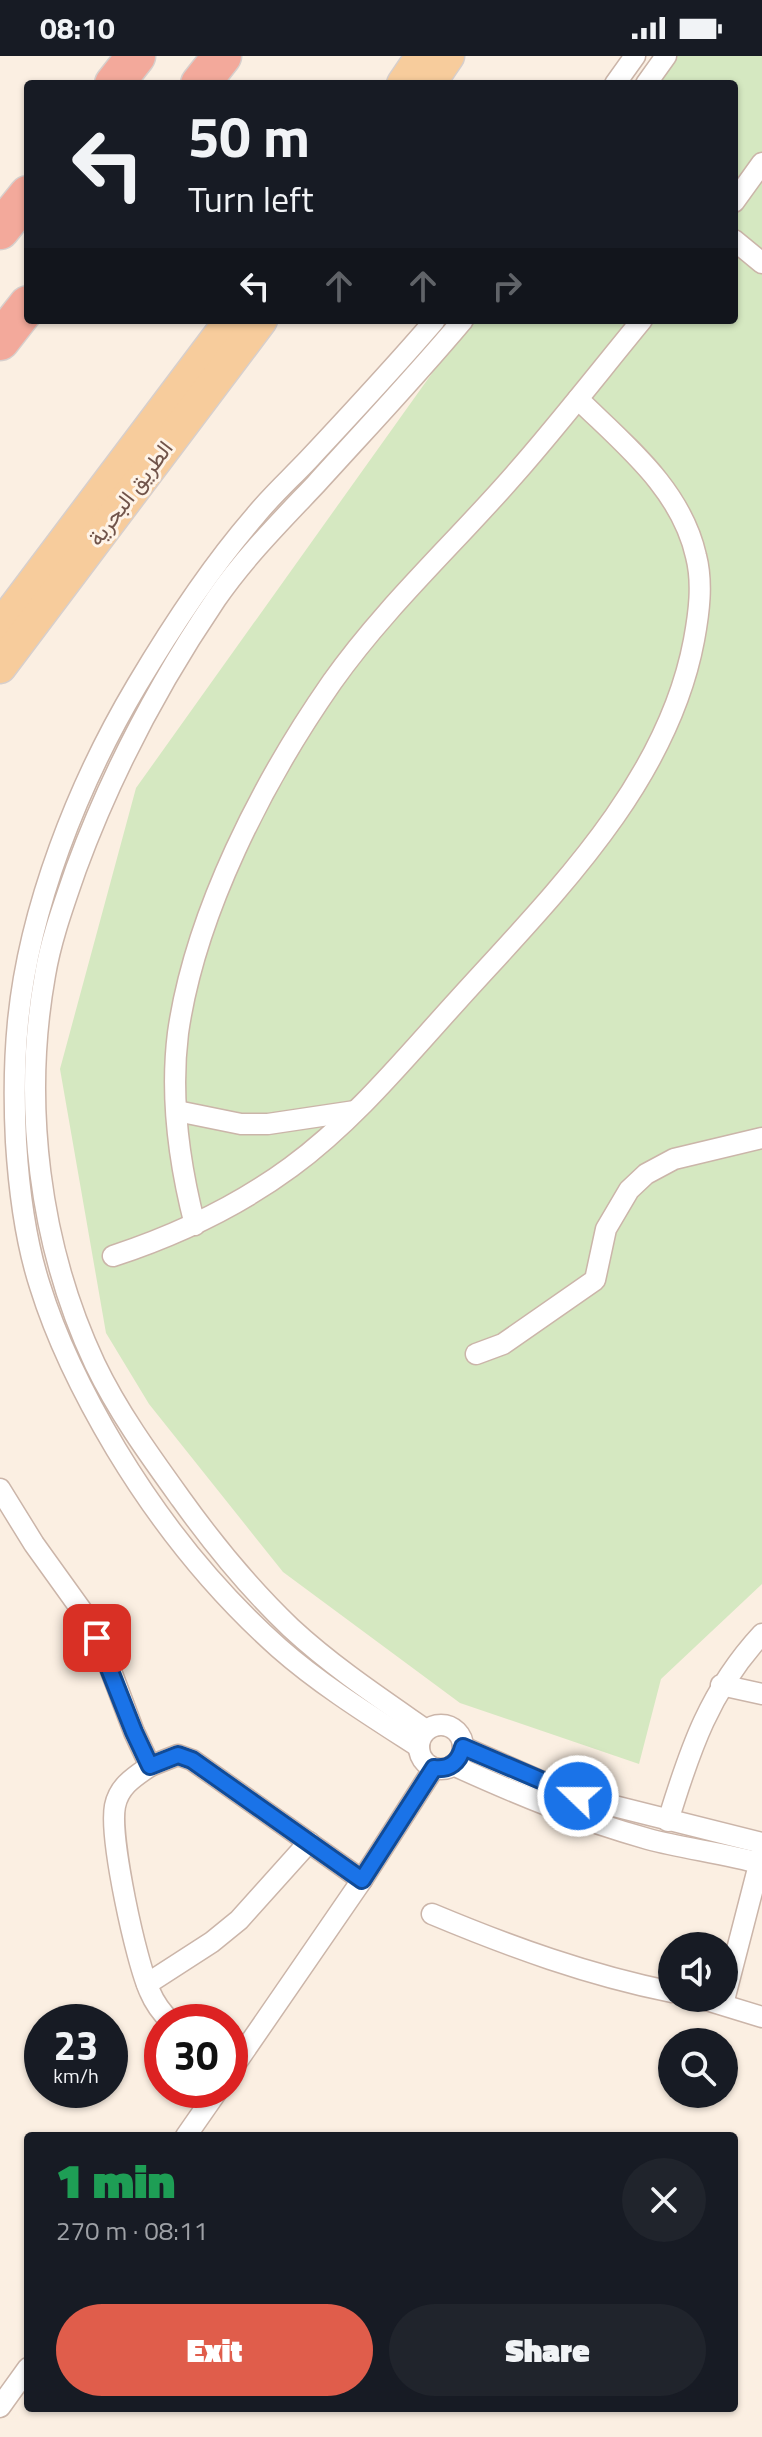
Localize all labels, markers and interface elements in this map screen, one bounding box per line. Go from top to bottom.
text: 08:10 [40,5,115,51]
text: 50 m [188,94,310,179]
icon: left [56,112,160,216]
text: Turn left [188,171,314,226]
icon: left [233,264,277,308]
icon: ahead [317,264,361,308]
icon: ahead [401,264,445,308]
icon: right [485,264,529,308]
street label: الطريق البحرية [79,433,181,553]
pin [63,1604,131,1672]
icon: arrive [75,1616,119,1660]
position arrow [536,1754,620,1838]
map controls [658,1932,738,2108]
button: sound [658,1932,738,2012]
speed limit sign: 30 [144,2004,248,2108]
text: 23 [54,2015,98,2076]
button: search [658,2028,738,2108]
text: km/h [53,2060,99,2091]
text: 1 min [56,2144,175,2217]
button: close [622,2158,706,2242]
text: 270 m · 08:11 [56,2211,208,2250]
button: Exit [56,2304,373,2396]
button: Share [389,2304,706,2396]

